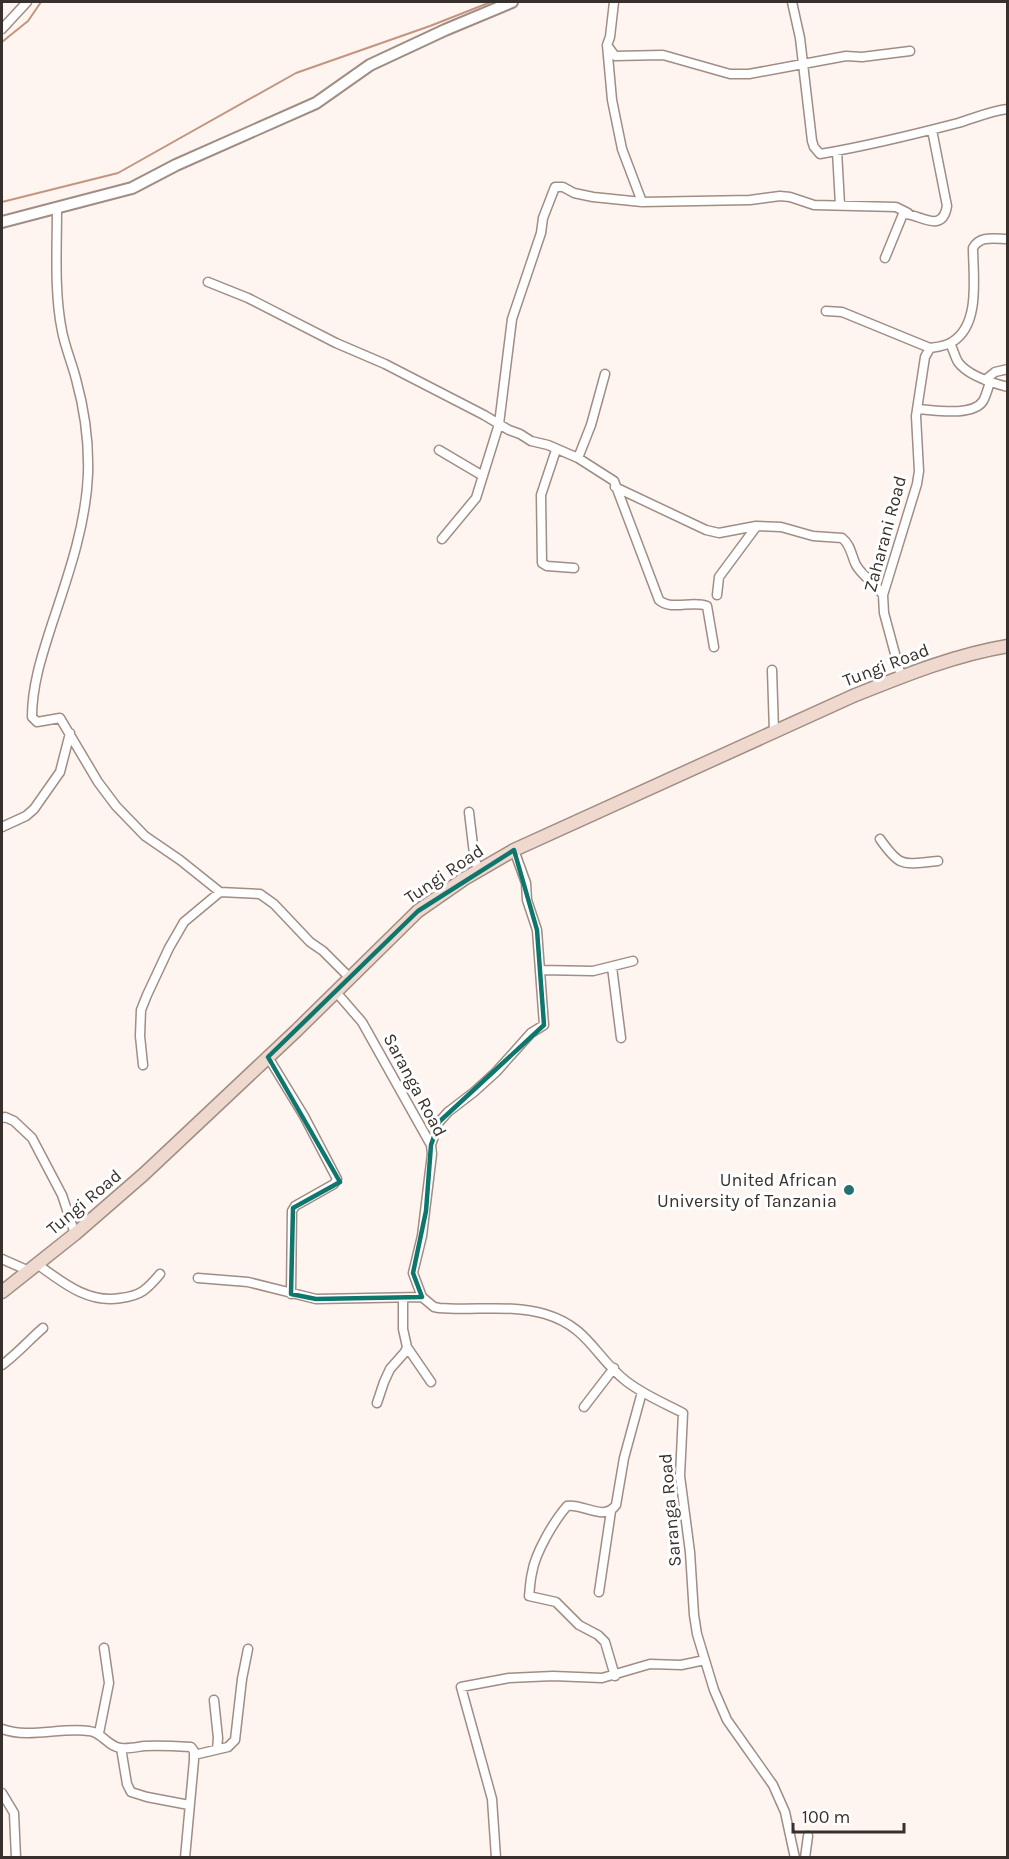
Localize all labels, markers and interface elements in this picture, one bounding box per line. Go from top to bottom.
street label: Zaharani Road [859,473,911,595]
street label: Tungi Road [840,638,932,692]
street label: Tungi Road [400,839,488,909]
street label: Saranga Road [379,1030,451,1140]
street label: Tungi Road [42,1164,126,1240]
place label: United African University of Tanzania [657,1169,837,1212]
marker: United African University of Tanzania [842,1183,856,1197]
street label: Saranga Road [654,1452,686,1568]
scale bar [793,1796,904,1834]
text: 100 m [802,1806,850,1828]

